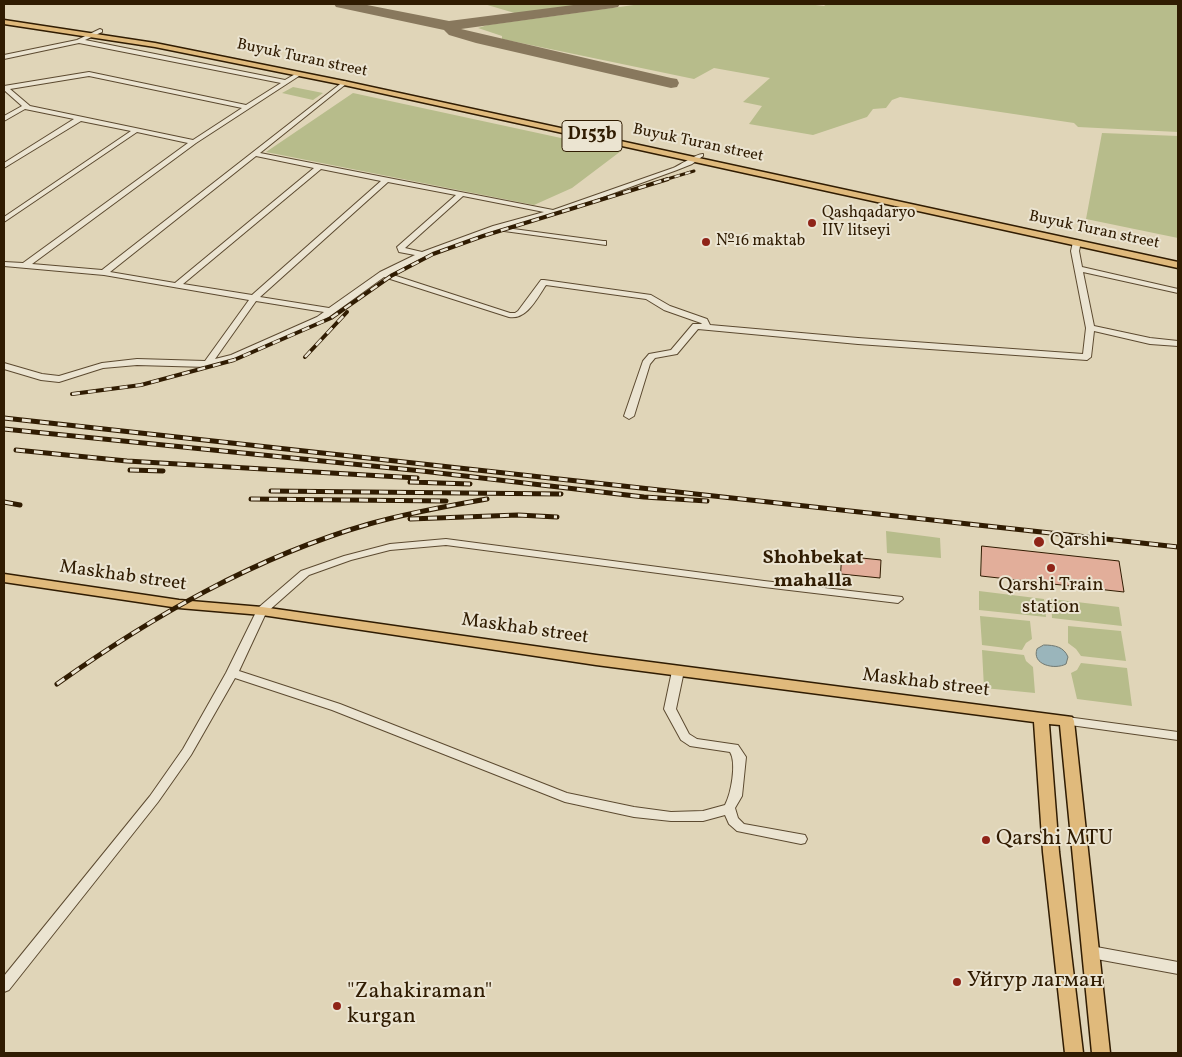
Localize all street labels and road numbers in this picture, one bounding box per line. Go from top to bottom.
street label: Buyuk Turan street [235,36,369,82]
road number: D153b [562,120,622,152]
street label: Buyuk Turan street [631,121,765,167]
street label: Buyuk Turan street [1027,208,1161,254]
street label: Maskhab street [58,557,188,597]
street label: Maskhab street [460,610,590,650]
street label: Maskhab street [861,665,991,703]

